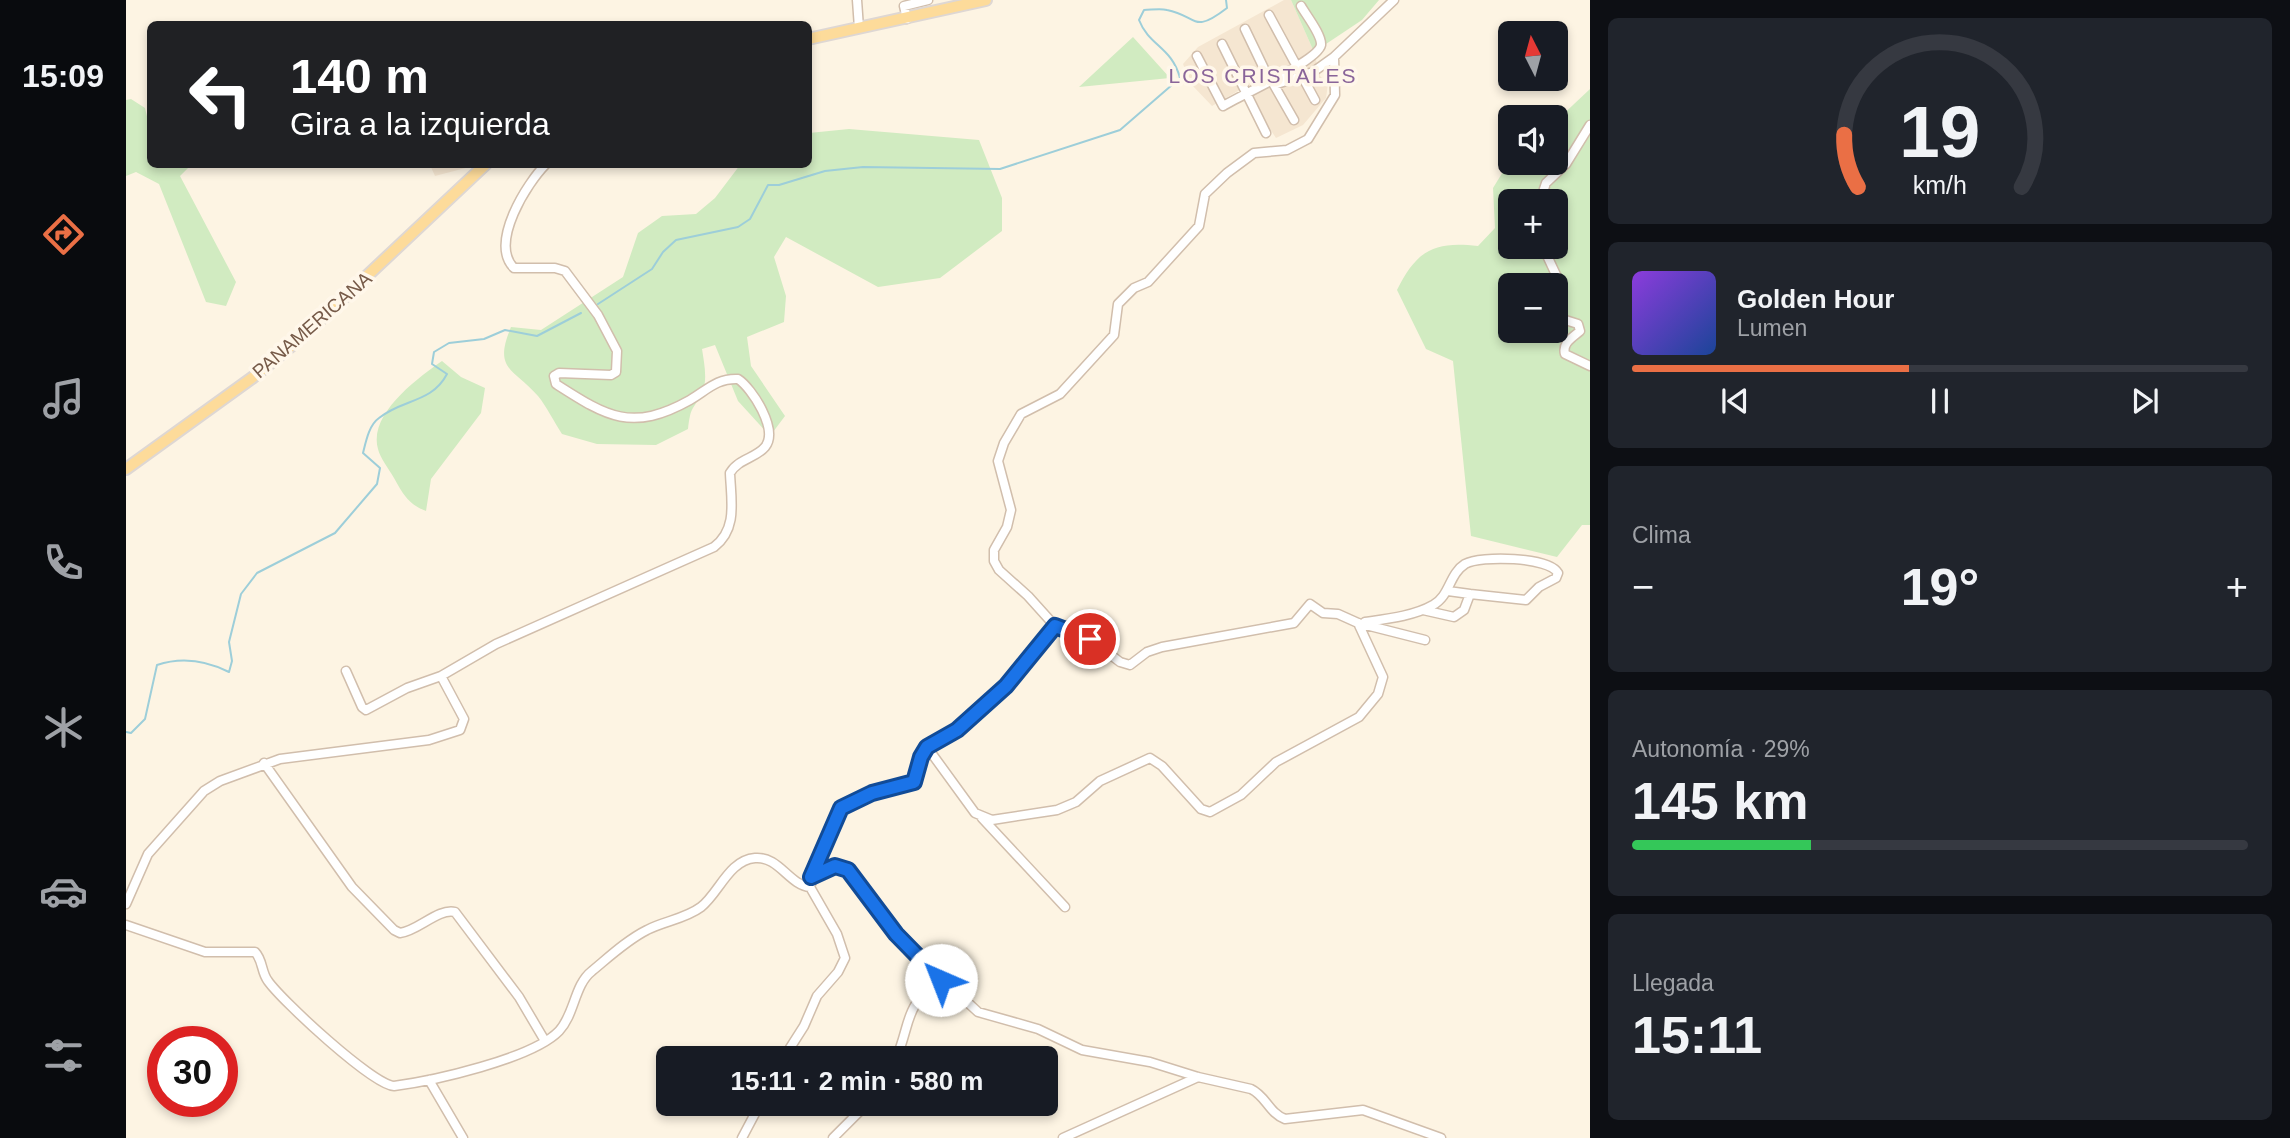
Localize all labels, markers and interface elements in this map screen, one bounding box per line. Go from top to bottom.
north arrow [1498,21,1568,91]
map controls [1498,21,1568,343]
icon: left [175,49,266,140]
text: 140 m [290,49,429,103]
text: 15:09 [22,58,104,94]
district label: LOS CRISTALES [1169,64,1358,87]
text: 19 [1900,91,1980,172]
button: sound [1498,105,1568,175]
text: Gira a la izquierda [290,106,550,142]
text: km/h [1913,171,1967,199]
button: + [1498,189,1568,259]
icon: directions [39,210,88,259]
street label: PANAMERICANA [248,267,376,382]
button: − [1498,273,1568,343]
text: Golden Hour [1737,284,1894,314]
text: Lumen [1737,315,1807,341]
icon: music [39,374,88,423]
icon: previous [1716,382,1754,420]
icon: pause [1921,382,1959,420]
icon: next [2126,382,2164,420]
text: Clima [1632,522,1691,548]
icon: phone [39,538,88,587]
text: 19° [1901,558,1979,616]
text: − [1632,566,1654,608]
text: + [2226,566,2248,608]
pin [1060,609,1120,669]
icon: arrive [1071,620,1109,658]
icon: climate [39,703,88,752]
text: Autonomía · 29% [1632,736,1810,762]
text: 145 km [1632,772,1808,830]
icon: car [39,867,88,916]
position arrow [904,943,978,1017]
text: Llegada [1632,970,1714,996]
text: 15:11 [1632,1006,1762,1064]
speed limit sign: 30 [147,1026,238,1117]
icon: filters [39,1031,88,1080]
text: 15:11 · 2 min · 580 m [731,1066,983,1096]

